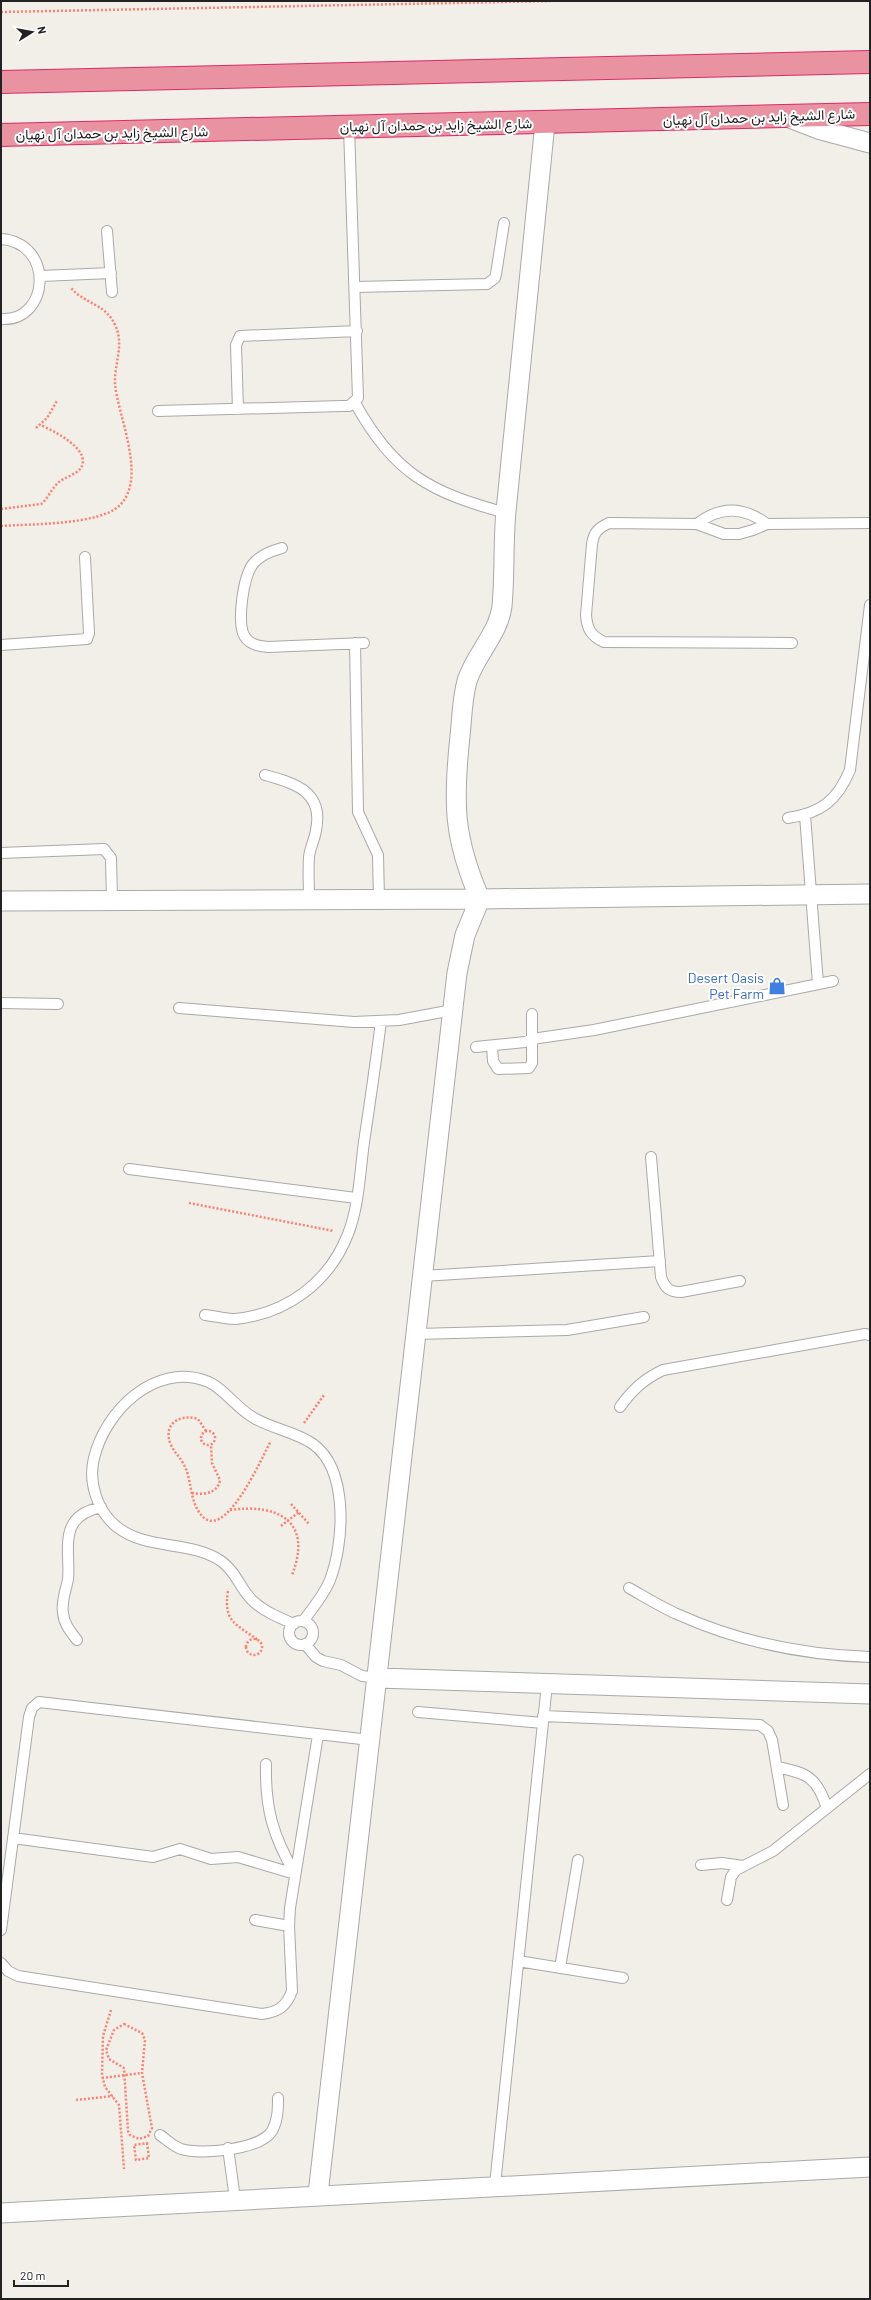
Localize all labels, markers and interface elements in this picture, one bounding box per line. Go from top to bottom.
north arrow [12,12,52,52]
text: N [35,25,49,35]
street label: شارع الشيخ زايد بن حمدان آل نهيان [662,105,856,131]
street label: شارع الشيخ زايد بن حمدان آل نهيان [340,114,532,138]
street label: شارع الشيخ زايد بن حمدان آل نهيان [16,122,208,146]
place label: Desert Oasis Pet Farm [688,969,764,1002]
shop icon: Desert Oasis Pet Farm [767,976,787,996]
scale bar [14,2262,68,2288]
text: 20 m [20,2268,46,2282]

